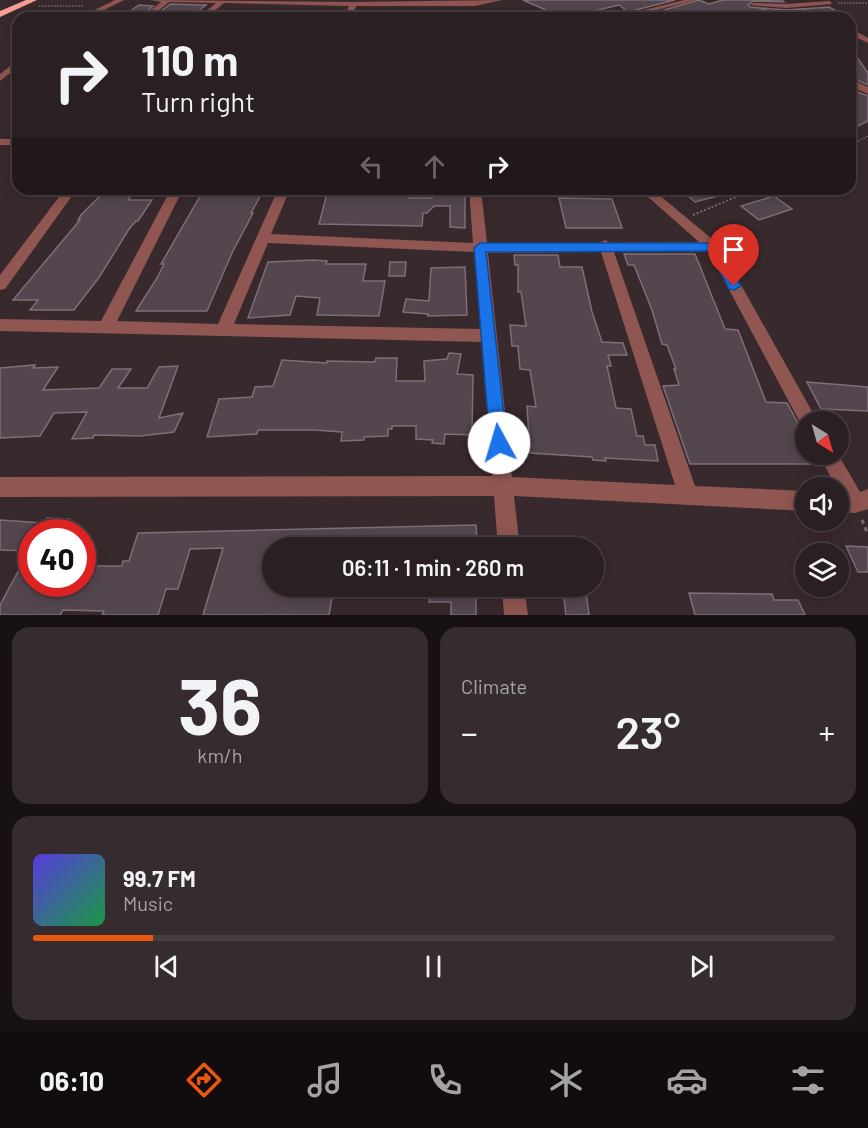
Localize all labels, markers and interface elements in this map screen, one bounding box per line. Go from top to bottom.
text: 110 m [141,34,238,84]
icon: right [42,36,120,114]
text: Turn right [141,85,255,117]
icon: left [355,150,388,183]
icon: ahead [418,150,451,183]
icon: right [481,150,514,183]
pin [708,224,759,286]
icon: arrive [717,233,750,266]
position arrow [467,411,531,475]
north arrow [795,411,849,465]
map controls [795,411,849,597]
button: sound [795,477,849,531]
speed limit sign: 40 [18,519,96,597]
button: layers [795,543,849,597]
text: 06:11 · 1 min · 260 m [342,554,524,580]
text: 36 [178,657,262,751]
text: Climate [461,674,527,698]
text: 23° [615,704,681,758]
text: − [461,712,478,752]
text: + [819,712,835,752]
text: km/h [197,743,243,767]
text: 99.7 FM [123,865,196,891]
text: Music [123,891,173,915]
icon: previous [150,950,183,983]
icon: pause [417,950,450,983]
icon: next [685,950,718,983]
icon: directions [183,1059,225,1101]
icon: music [304,1059,346,1101]
icon: phone [424,1059,466,1101]
icon: climate [545,1059,587,1101]
icon: car [666,1059,708,1101]
icon: filters [787,1059,829,1101]
text: 06:10 [39,1064,104,1096]

